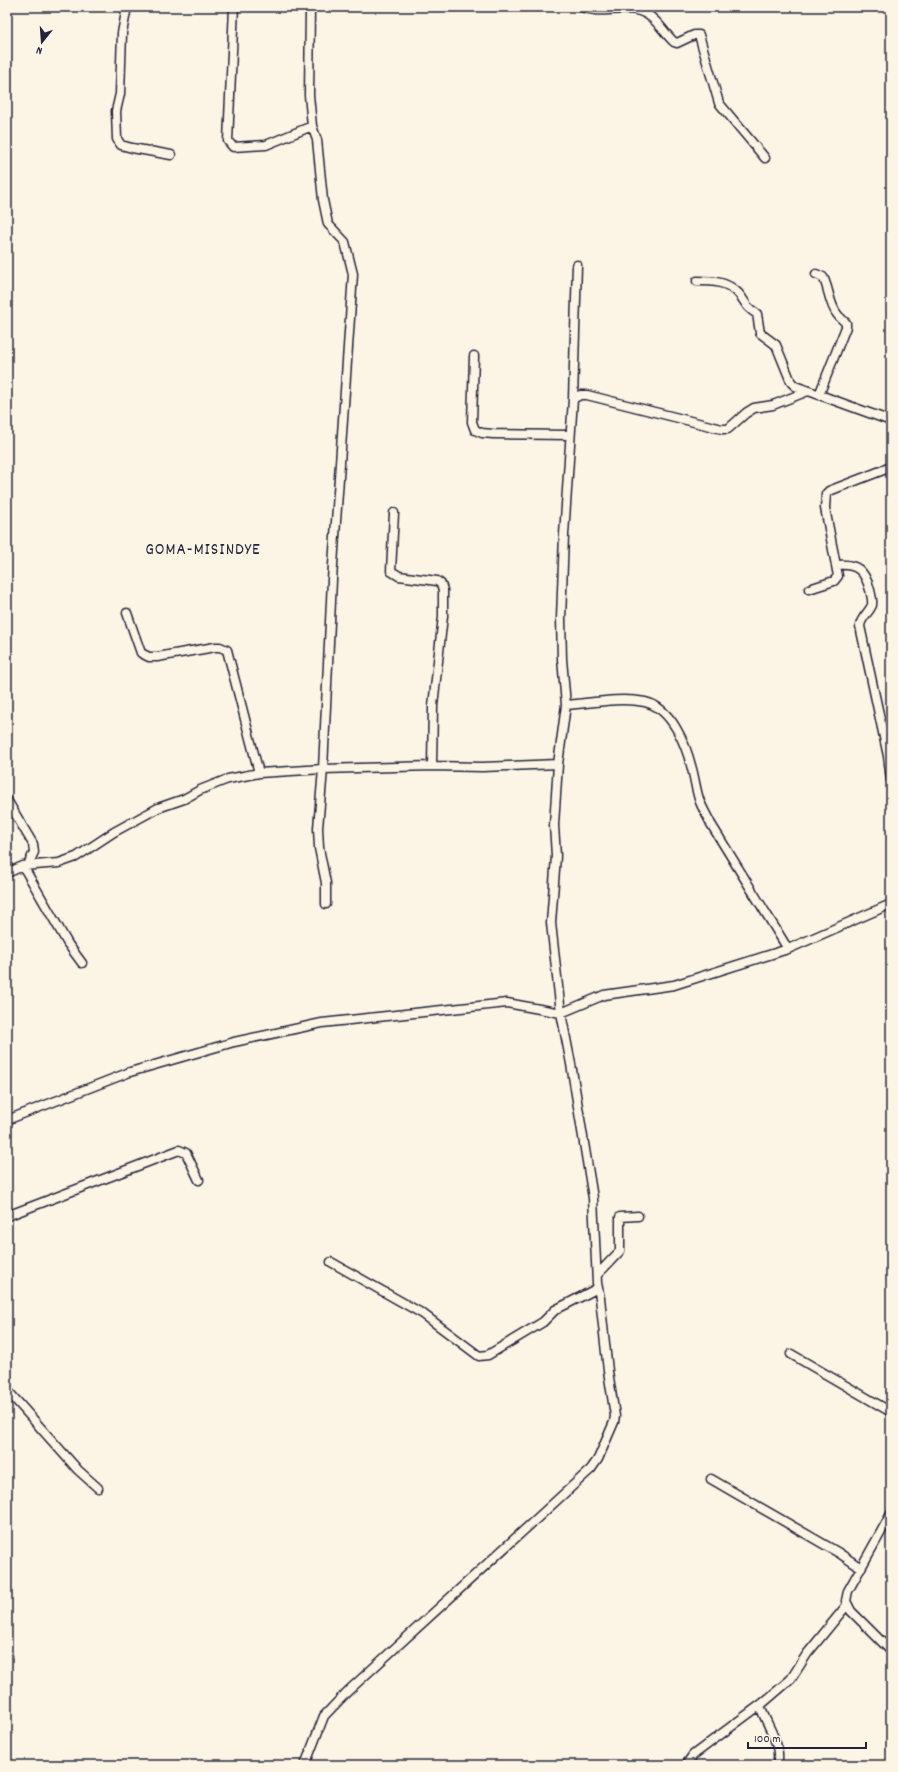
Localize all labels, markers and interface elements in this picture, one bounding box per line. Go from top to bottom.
north arrow [22,22,62,62]
text: N [34,41,45,58]
district label: GOMA-MISINDYE [145,539,261,563]
scale bar [748,1724,866,1750]
text: 100 m [754,1731,781,1748]

